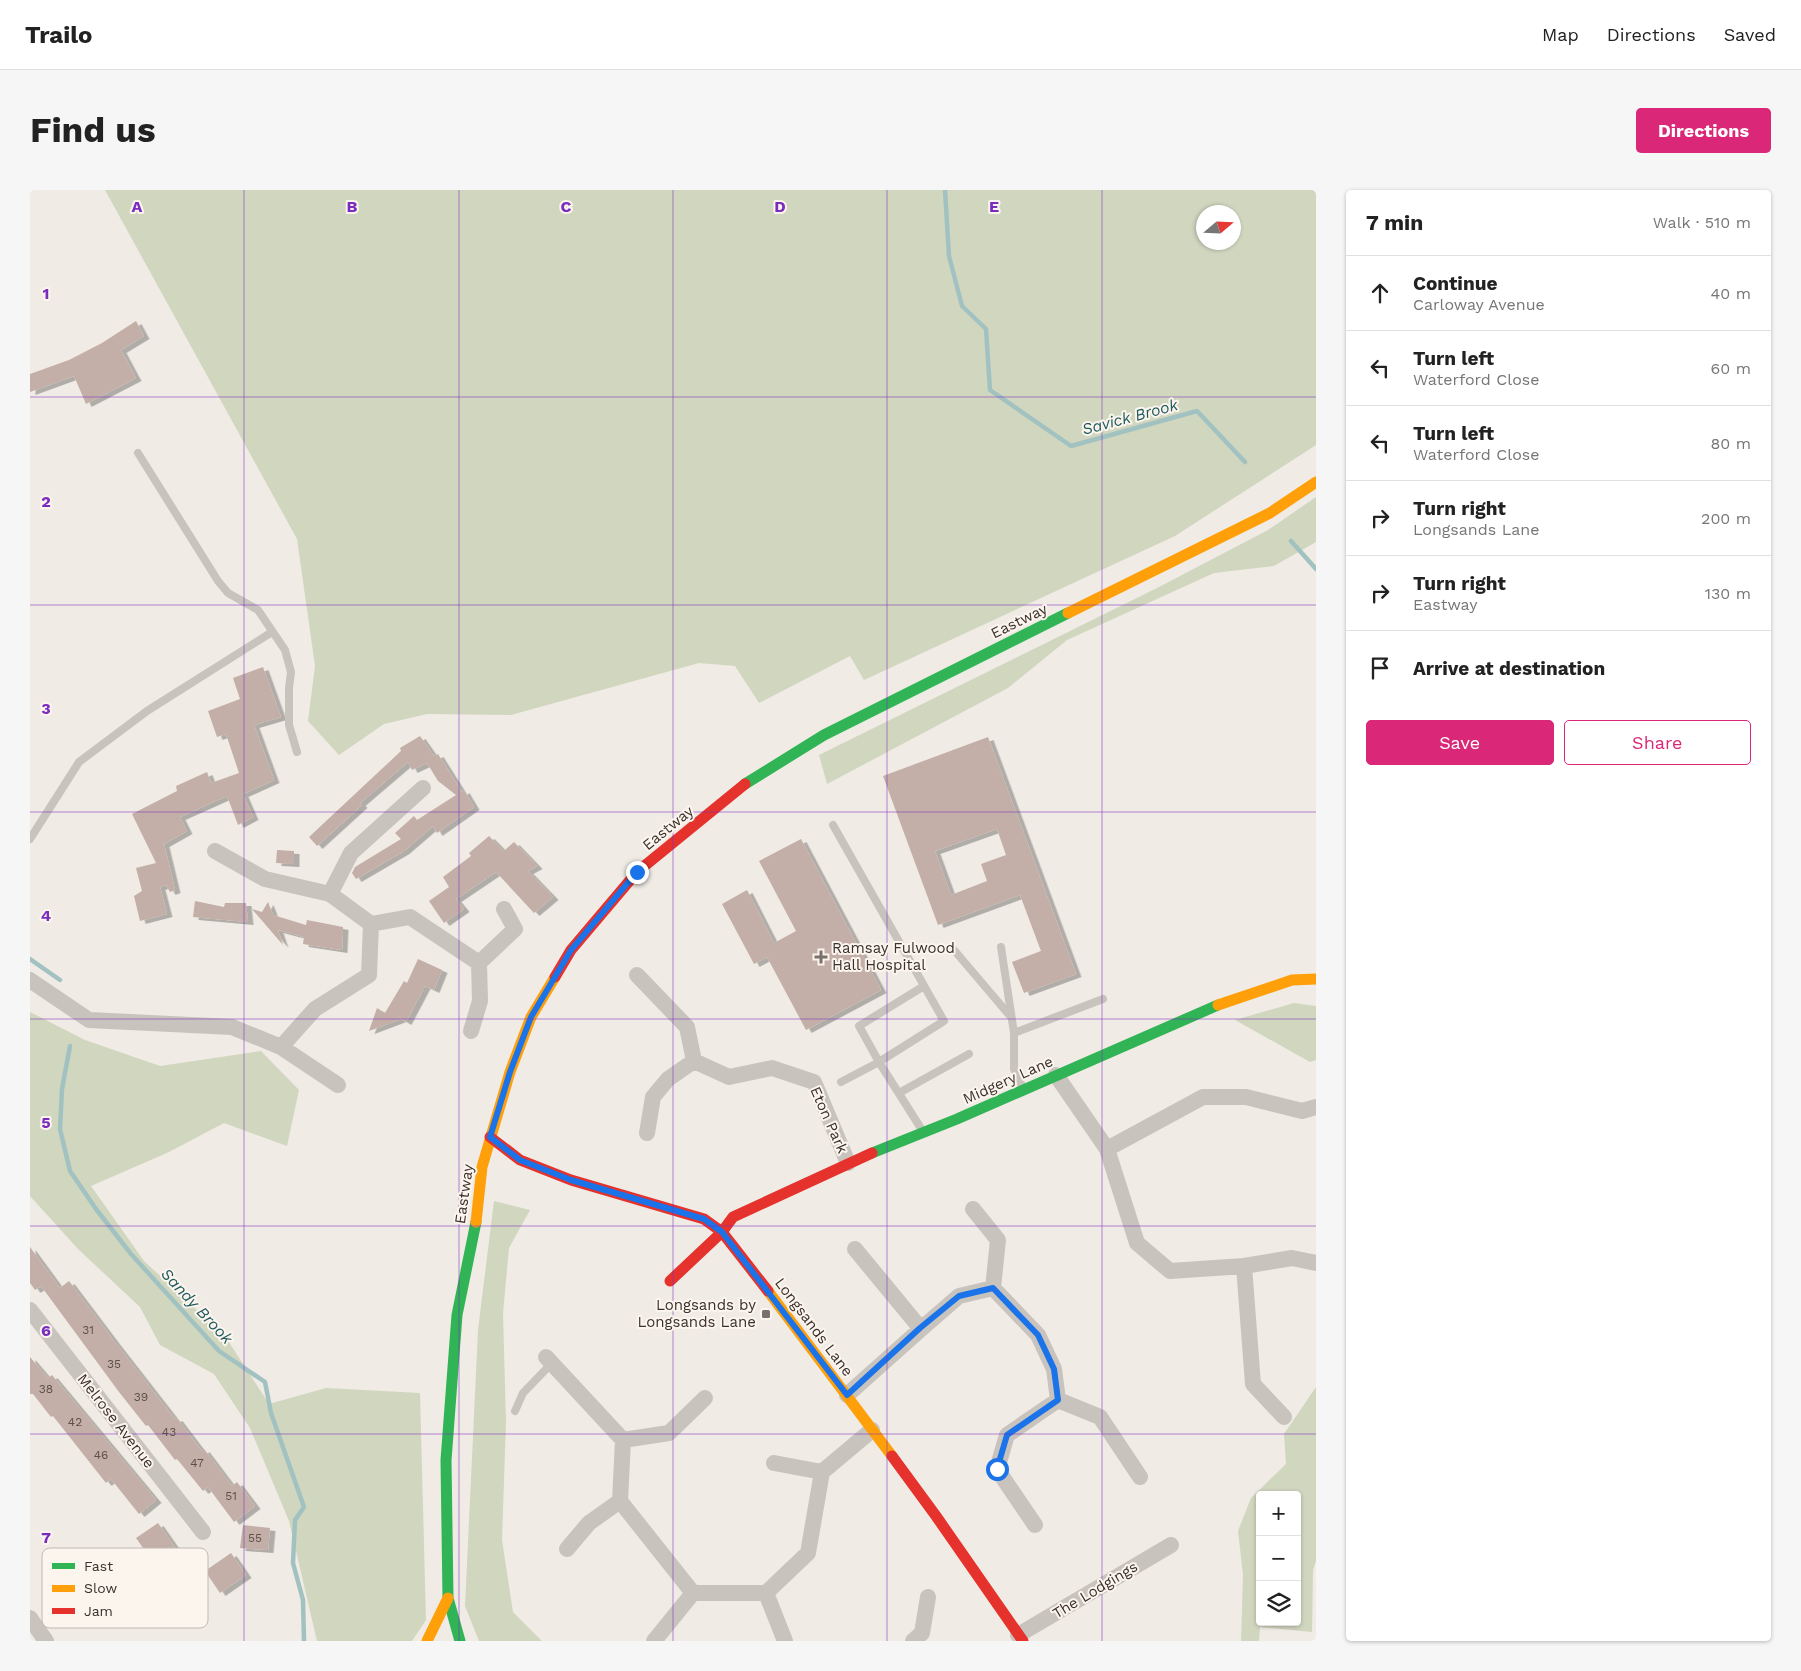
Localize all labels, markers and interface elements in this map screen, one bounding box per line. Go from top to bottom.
text: Trailo [25,21,92,49]
text: Map [1542,24,1579,45]
text: Directions [1607,24,1696,45]
text: Saved [1724,24,1776,45]
button: Directions [1636,108,1771,153]
text: Find us [30,109,156,151]
text: A [132,197,143,216]
text: B [347,197,358,216]
text: C [561,197,572,216]
text: D [774,197,786,216]
text: E [989,197,999,216]
north arrow [1196,205,1241,250]
text: 7 min [1366,210,1423,235]
text: Walk · 510 m [1653,213,1751,232]
text: Continue [1413,272,1497,295]
icon: ahead [1366,279,1394,307]
text: 1 [43,284,49,303]
text: 40 m [1711,284,1751,303]
text: Carloway Avenue [1413,295,1545,314]
text: Turn left [1413,347,1494,370]
icon: left [1366,354,1394,382]
text: 60 m [1711,359,1751,378]
text: Waterford Close [1413,370,1540,389]
water label: Savick Brook [1080,395,1181,439]
text: Turn left [1413,422,1494,445]
icon: left [1366,429,1394,457]
text: 80 m [1710,434,1751,453]
text: Waterford Close [1413,445,1540,464]
text: 2 [41,492,51,511]
text: Turn right [1413,497,1506,520]
icon: right [1366,504,1394,532]
text: 200 m [1701,509,1751,528]
text: Longsands Lane [1413,520,1539,539]
text: Turn right [1413,572,1506,595]
icon: right [1366,579,1394,607]
text: 130 m [1705,584,1751,603]
text: Eastway [1413,595,1477,614]
street label: Eastway [988,600,1050,642]
icon: arrive [1366,654,1394,682]
text: Arrive at destination [1413,657,1605,680]
text: 3 [41,699,51,718]
button: Save [1366,720,1554,765]
button: Share [1564,720,1751,765]
street label: Eastway [639,802,697,854]
route end [626,861,649,884]
text: 4 [41,906,51,925]
place label: Ramsay Fulwood Hall Hospital [832,939,955,974]
marker: Ramsay Fulwood Hall Hospital [814,950,828,964]
street label: Midgery Lane [960,1052,1056,1108]
street label: Eton Park [806,1084,852,1157]
text: 5 [41,1113,51,1132]
street label: Eastway [451,1163,477,1225]
water label: Sandy Brook [157,1264,238,1349]
street label: Longsands Lane [771,1274,857,1380]
place label: Longsands by Longsands Lane [637,1296,756,1331]
marker: Longsands by Longsands Lane [760,1308,772,1320]
text: 6 [41,1321,51,1340]
house number: 31 [82,1323,94,1337]
house number: 35 [107,1357,121,1371]
street label: Melrose Avenue [74,1370,158,1472]
house number: 38 [39,1382,53,1396]
house number: 39 [134,1390,148,1404]
house number: 42 [68,1415,82,1429]
house number: 43 [162,1425,176,1439]
house number: 46 [94,1448,108,1462]
house number: 47 [190,1456,204,1470]
route start [986,1458,1009,1481]
house number: 51 [225,1489,237,1503]
map controls [1256,1491,1301,1626]
button: + [1256,1491,1301,1536]
text: 7 [41,1528,51,1547]
house number: 55 [248,1531,262,1545]
button: − [1256,1536,1301,1581]
legend [42,1548,208,1628]
street label: The Lodgings [1049,1557,1141,1622]
text: Fast [84,1558,113,1574]
text: Slow [84,1580,117,1596]
button: layers [1256,1581,1301,1626]
text: Jam [84,1603,113,1619]

